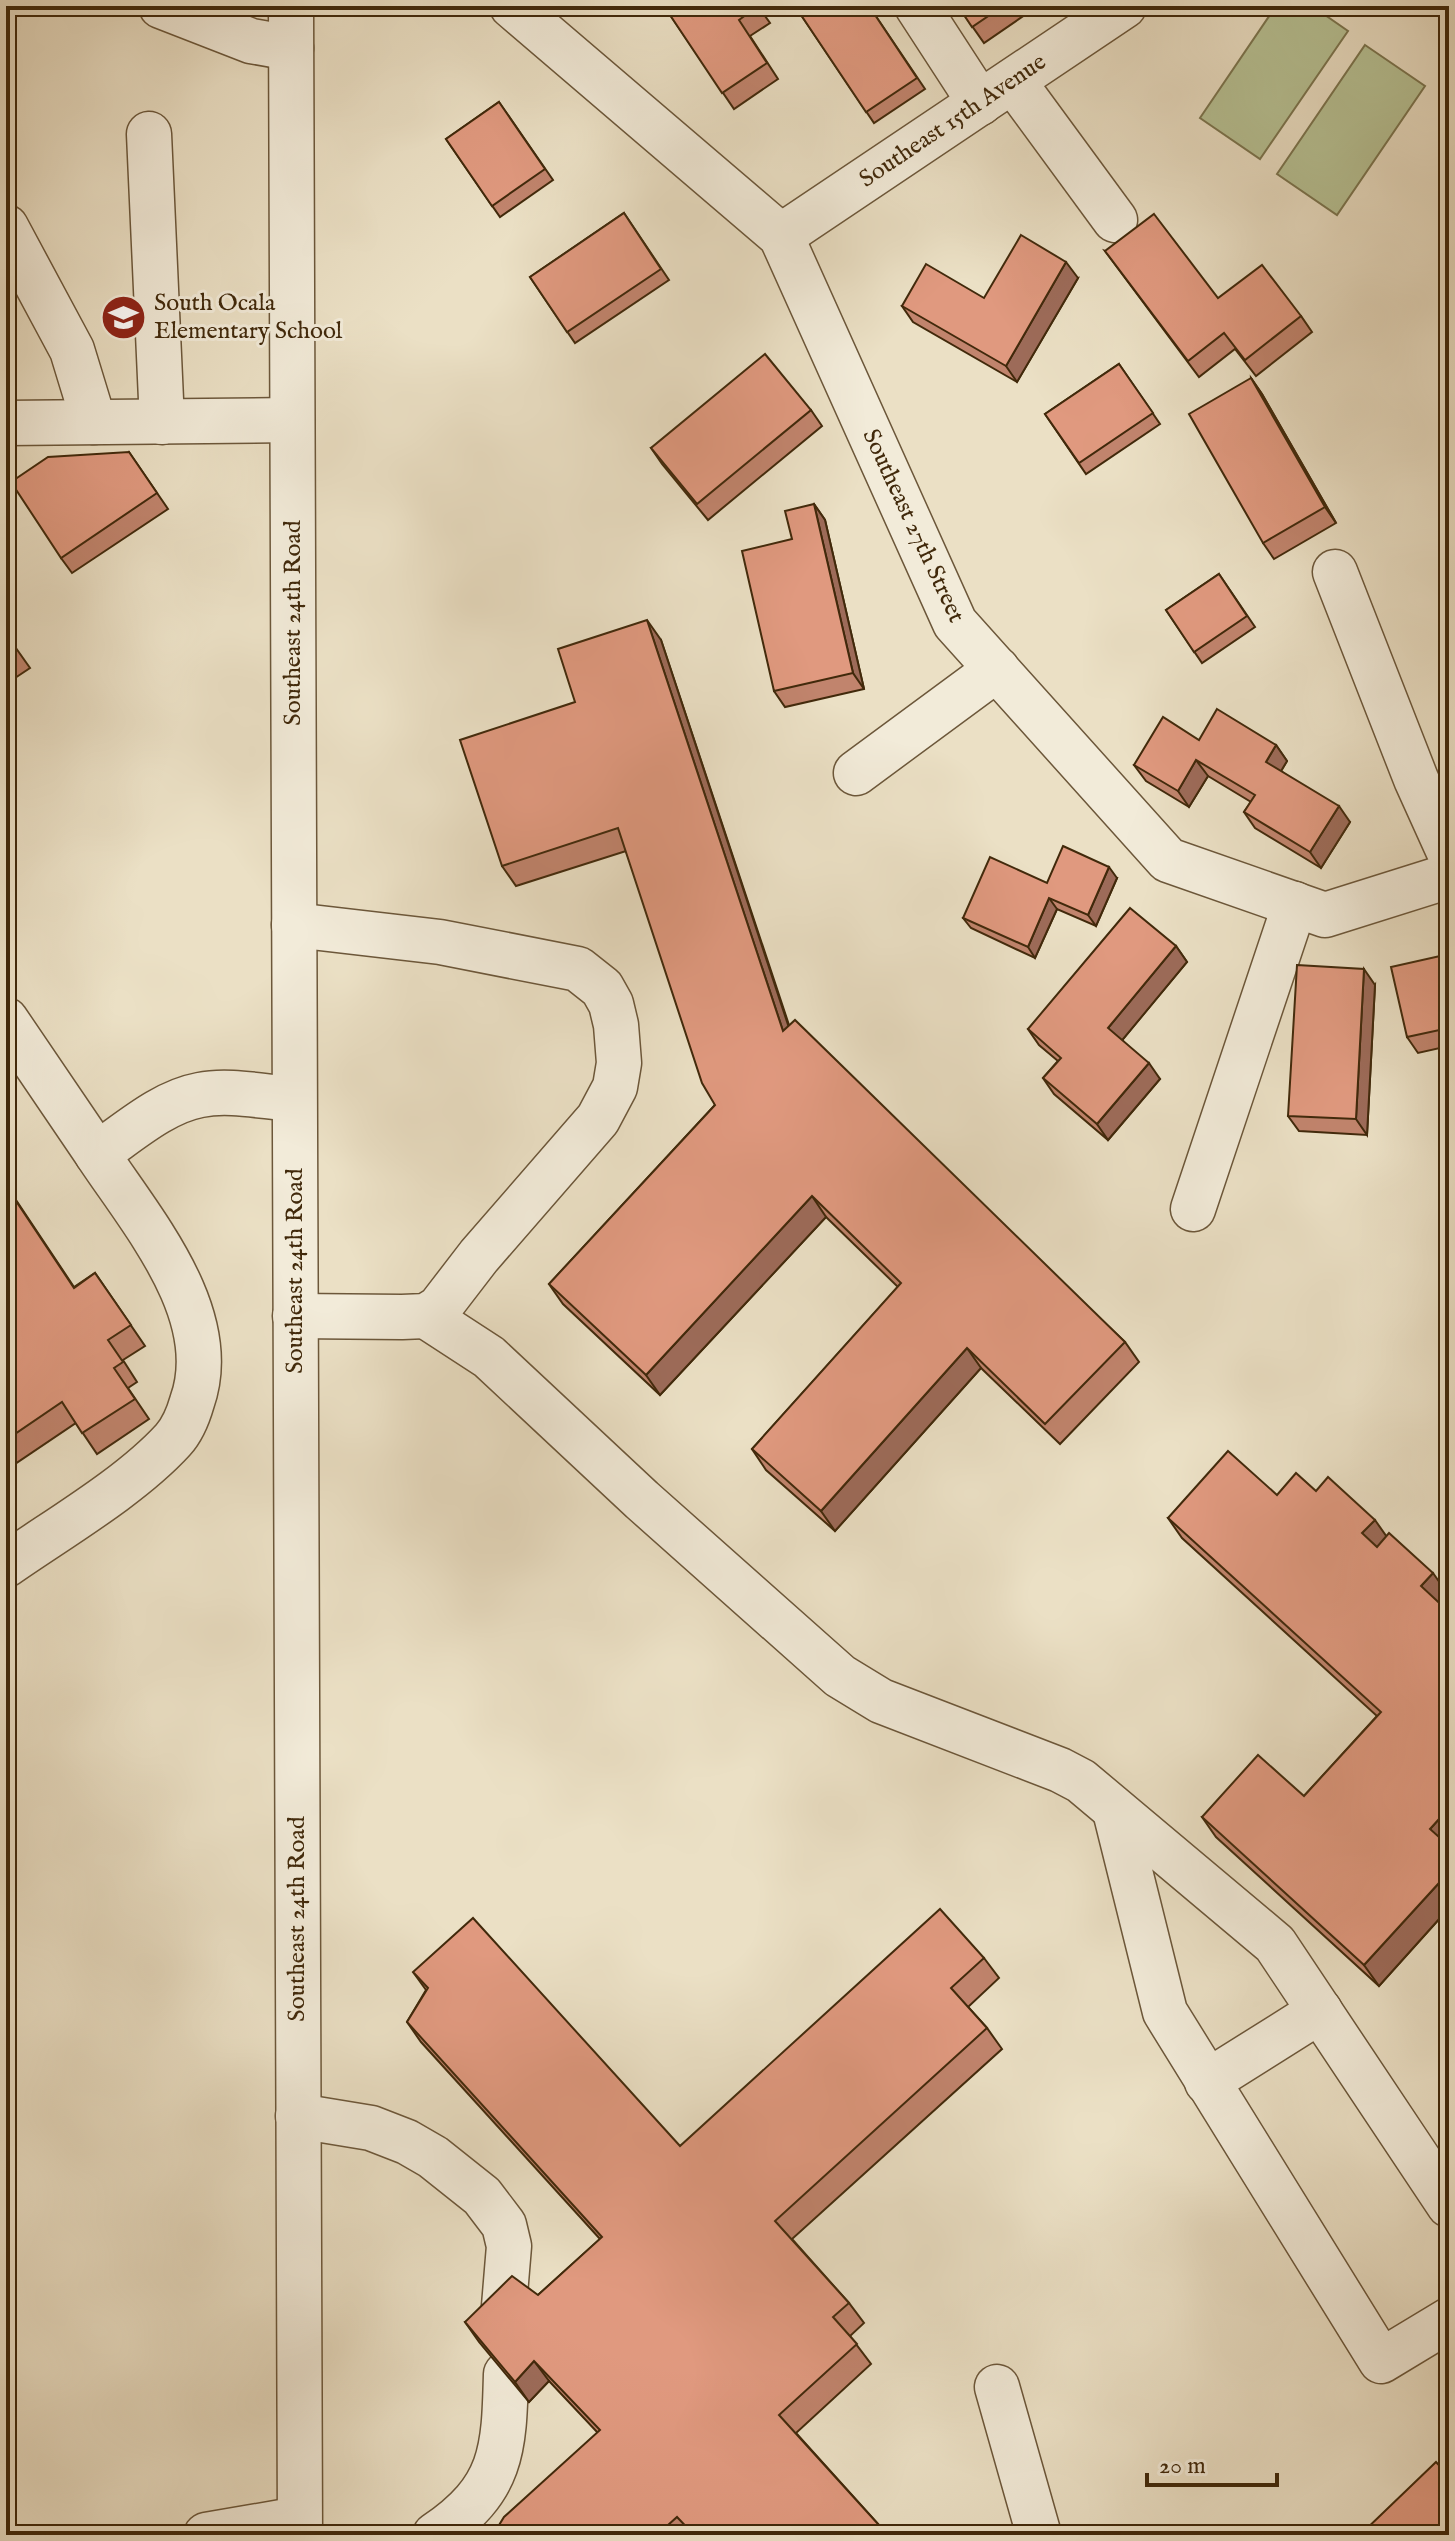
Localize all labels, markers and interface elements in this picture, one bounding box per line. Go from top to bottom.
street label: Southeast 15th Avenue [854,47,1052,195]
place label: South Ocala Elementary School [154,288,343,347]
school or university icon: South Ocala Elementary School [99,293,147,341]
street label: Southeast 27th Street [855,424,971,628]
street label: Southeast 24th Road [278,520,309,726]
street label: Southeast 24th Road [280,1168,311,1374]
street label: Southeast 24th Road [282,1816,313,2022]
scale bar [1147,2437,1277,2487]
text: 20 m [1159,2451,1206,2482]

